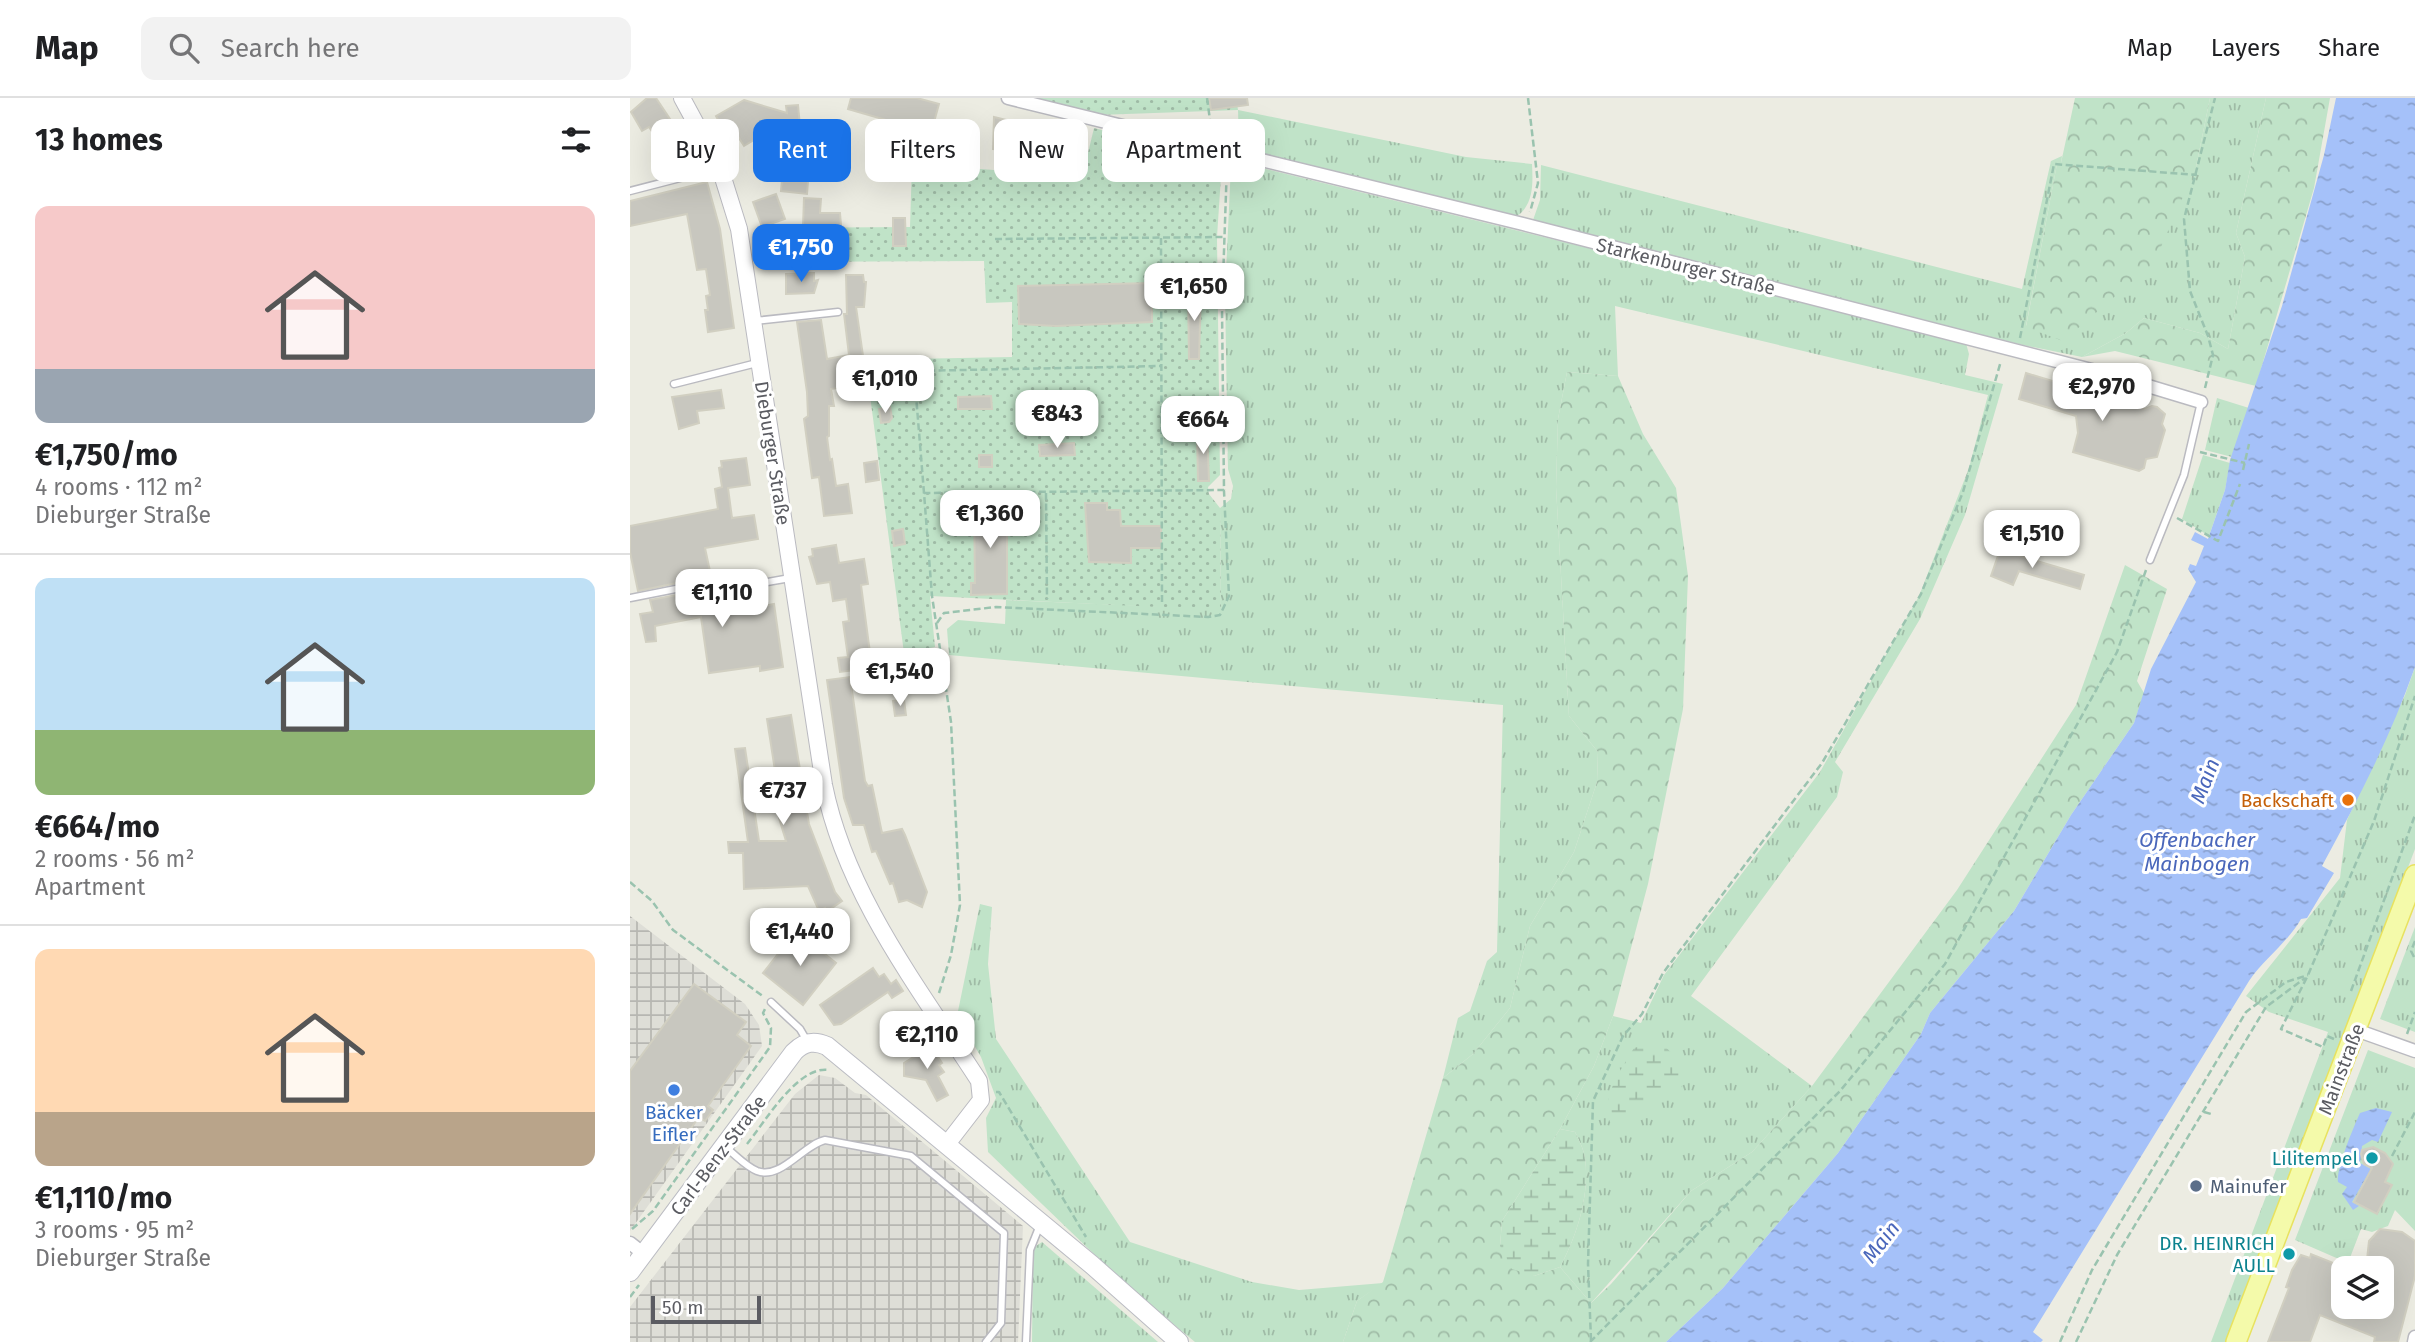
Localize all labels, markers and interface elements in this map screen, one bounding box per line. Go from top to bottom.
search box [141,17,631,80]
text: Map [35,28,99,68]
icon: search [165,29,203,67]
text: Search here [221,33,360,64]
text: Map [2127,34,2173,62]
text: Layers [2211,34,2280,62]
text: Share [2318,34,2380,62]
chip: Buy [651,119,739,182]
chip: Rent [753,119,851,182]
chip: Filters [865,119,980,182]
chip: New [994,119,1088,182]
chip: Apartment [1102,119,1265,182]
icon: filters [557,121,595,159]
text: 13 homes [35,122,163,158]
pin: €1,750 [744,225,858,284]
text: €1,750 [768,233,834,261]
street label: Starkenburger Straße [1594,233,1778,300]
icon: home [252,252,378,378]
pin: €1,650 [1137,264,1251,323]
text: €1,650 [1160,272,1228,300]
pin: €1,010 [828,356,942,415]
text: €1,010 [852,364,918,392]
pin: €2,970 [2045,364,2159,423]
text: €2,970 [2069,372,2135,400]
street label: Dieburger Straße [750,379,795,527]
pin: €843 [1016,390,1098,450]
pin: €664 [1162,396,1244,456]
text: €843 [1031,399,1083,427]
text: €664 [1177,405,1229,433]
text: €1,750/mo [35,437,178,473]
text: 4 rooms · 112 m² [35,473,202,501]
pin: €1,360 [933,490,1047,550]
text: €1,360 [956,499,1024,527]
text: Dieburger Straße [35,501,211,529]
pin: €1,510 [1975,510,2089,570]
text: €1,510 [2000,519,2064,547]
pin: €1,110 [665,570,779,629]
text: €1,110 [691,578,753,606]
icon: home [252,624,378,750]
pin: €1,540 [843,648,957,708]
text: €1,540 [866,657,934,685]
water label: Main [2185,755,2225,807]
pin: €737 [742,768,824,827]
text: €737 [760,776,806,804]
place label: Backschaft [2241,789,2334,812]
marker: Backschaft [2340,792,2356,808]
text: €664/mo [35,809,160,845]
water label: Offenbacher Mainbogen [2139,827,2256,877]
text: 2 rooms · 56 m² [35,845,194,873]
text: Apartment [35,873,145,901]
pin: €1,440 [743,908,857,968]
text: €1,440 [766,917,834,945]
icon: home [252,995,378,1121]
pin: €2,110 [870,1012,984,1071]
text: €2,110 [896,1020,958,1048]
street label: Mainstraße [2314,1020,2369,1118]
marker: Bäcker Eifler [666,1082,682,1098]
street label: Carl-Benz-Straße [666,1091,771,1220]
place label: Bäcker Eifler [645,1101,704,1146]
place label: Lilitempel [2272,1147,2358,1170]
marker: Lilitempel [2364,1150,2380,1166]
place label: Mainufer [2210,1175,2287,1198]
marker: Mainufer [2188,1178,2204,1194]
text: €1,110/mo [35,1180,172,1216]
text: 3 rooms · 95 m² [35,1216,194,1244]
water label: Main [1857,1216,1905,1268]
place label: DR. HEINRICH AULL [2159,1232,2276,1277]
text: Dieburger Straße [35,1244,211,1272]
marker: DR. HEINRICH AULL [2281,1246,2297,1262]
map controls [2331,1256,2394,1319]
button: layers [2331,1256,2394,1319]
scale bar [651,1293,761,1325]
text: 50 m [662,1296,703,1319]

